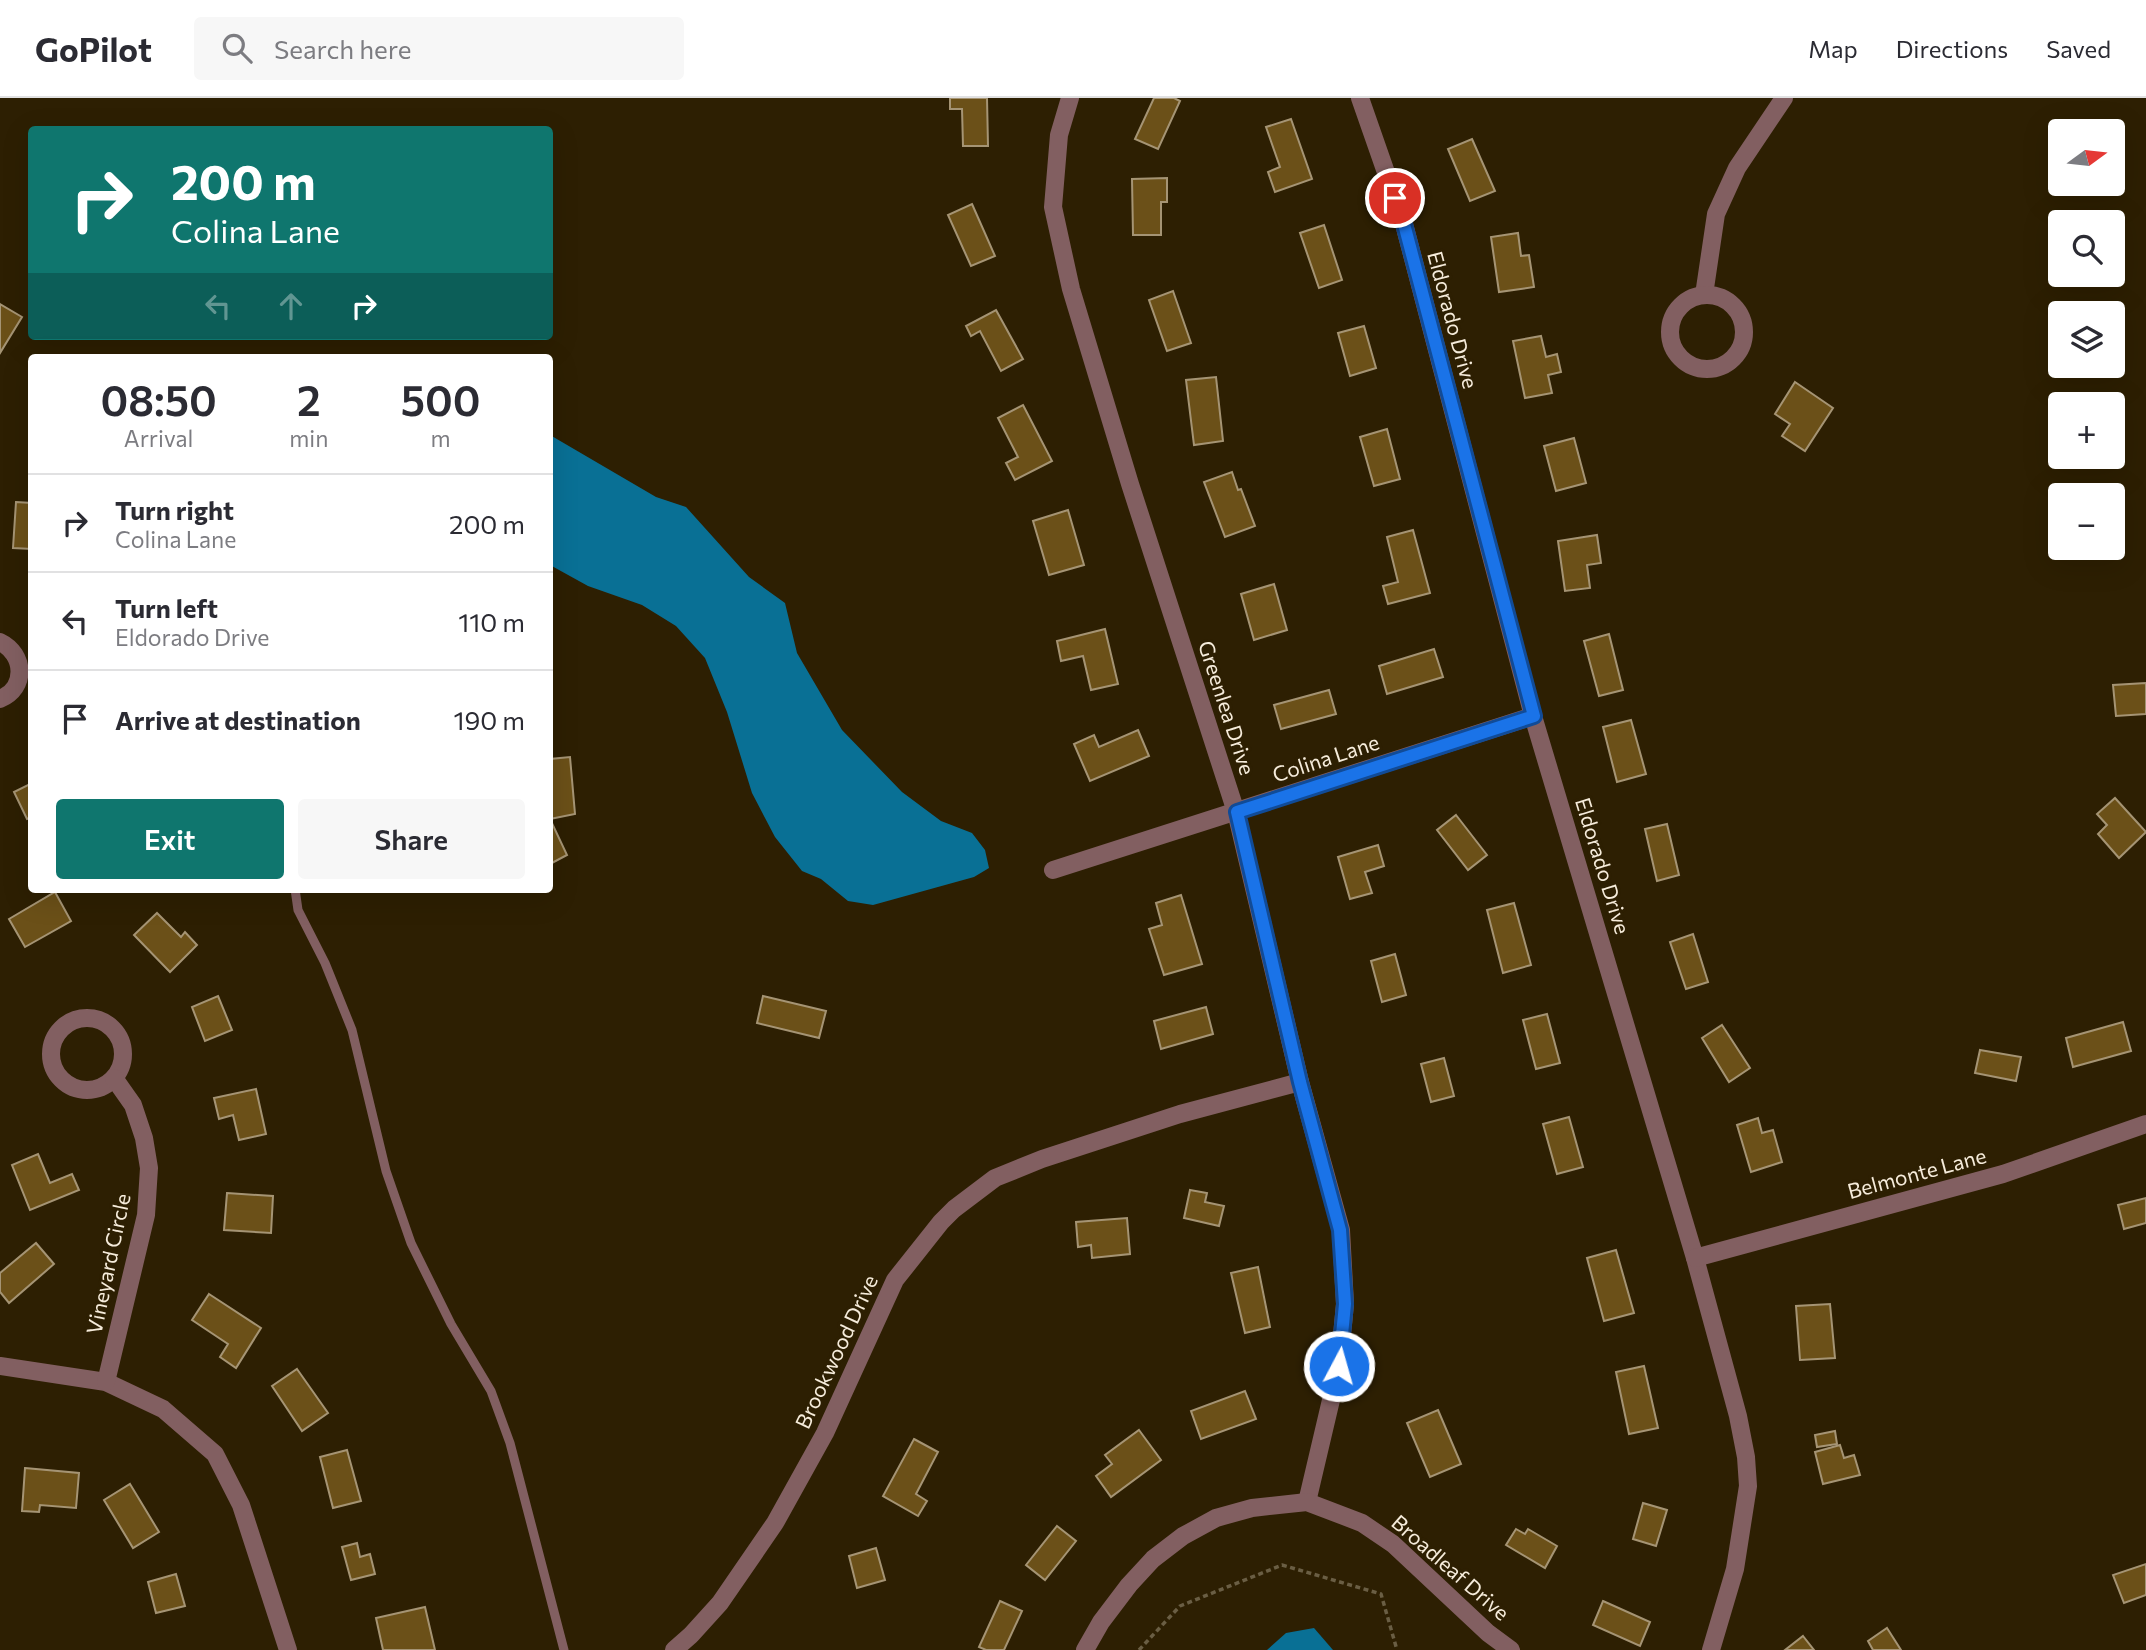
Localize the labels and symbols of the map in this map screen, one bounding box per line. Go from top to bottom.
north arrow [2048,119,2124,196]
pin [1365,168,1425,228]
street label: Eldorado Drive [1423,248,1484,391]
street label: Greenlea Drive [1194,637,1261,778]
street label: Colina Lane [1269,729,1382,787]
street label: Eldorado Drive [1571,794,1636,937]
street label: Belmonte Lane [1845,1142,1989,1203]
street label: Vineyard Circle [80,1191,135,1336]
street label: Brookwood Drive [789,1271,882,1432]
position arrow [1302,1329,1376,1403]
street label: Broadleaf Drive [1387,1509,1515,1625]

